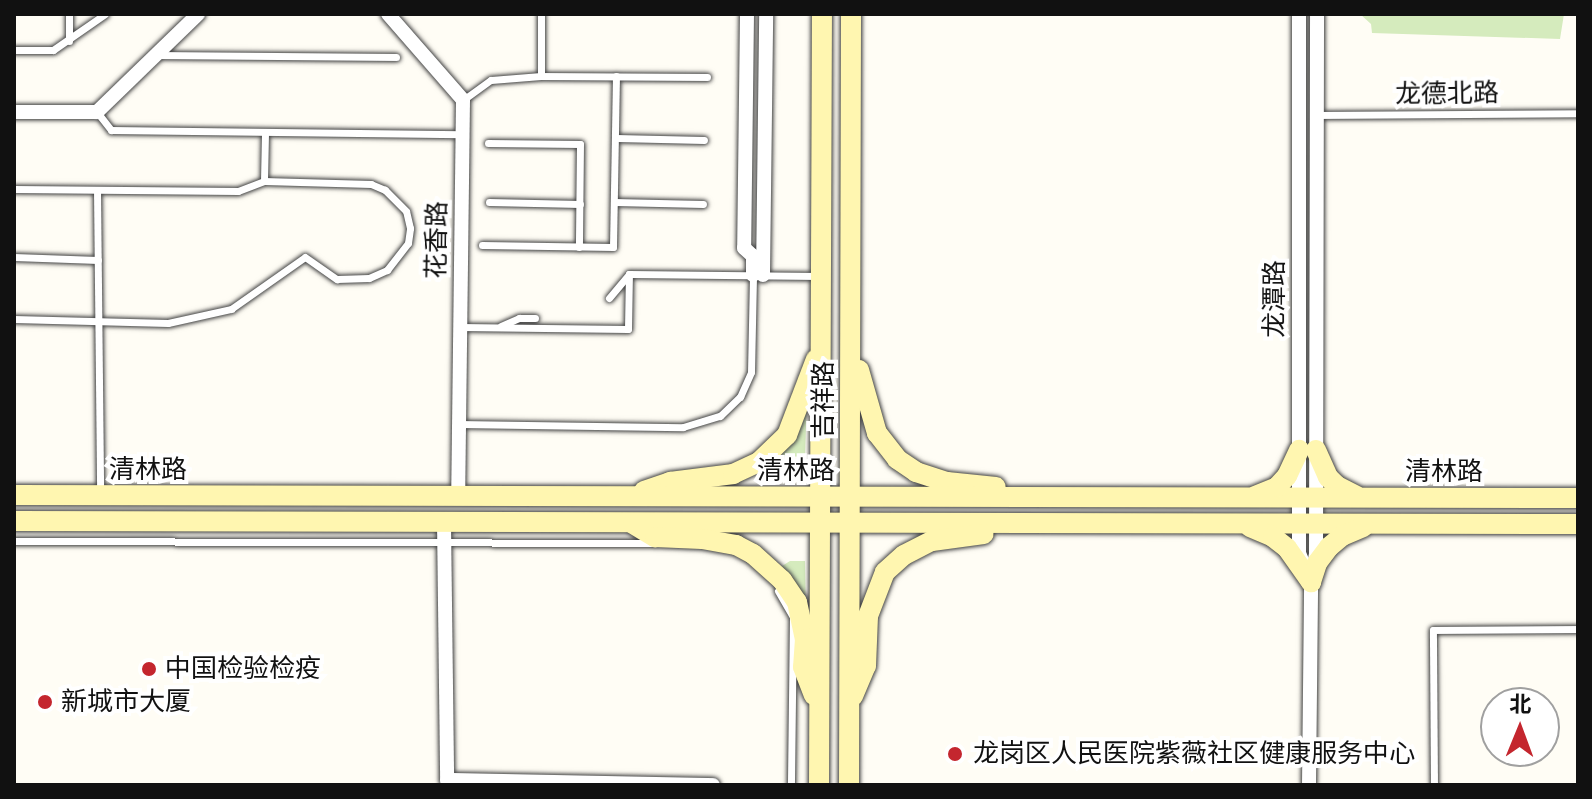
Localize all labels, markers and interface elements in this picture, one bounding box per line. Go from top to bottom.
street label: 龙德北路 [1395,77,1499,111]
street label: 花香路 [421,201,453,279]
street label: 龙潭路 [1259,260,1291,338]
street label: 吉祥路 [808,361,840,439]
street label: 清林路 [109,454,187,486]
street label: 清林路 [757,455,835,487]
street label: 清林路 [1405,456,1483,488]
place label: 中国检验检疫 [165,653,321,685]
marker: 中国检验检疫 [140,660,158,678]
place label: 新城市大厦 [61,686,191,718]
north arrow [1480,687,1560,767]
text: 北 [1509,692,1532,717]
marker: 新城市大厦 [36,693,54,711]
place label: 龙岗区人民医院紫薇社区健康服务中心 [973,738,1415,770]
marker: 龙岗区人民医院紫薇社区健康服务中心 [944,743,966,765]

